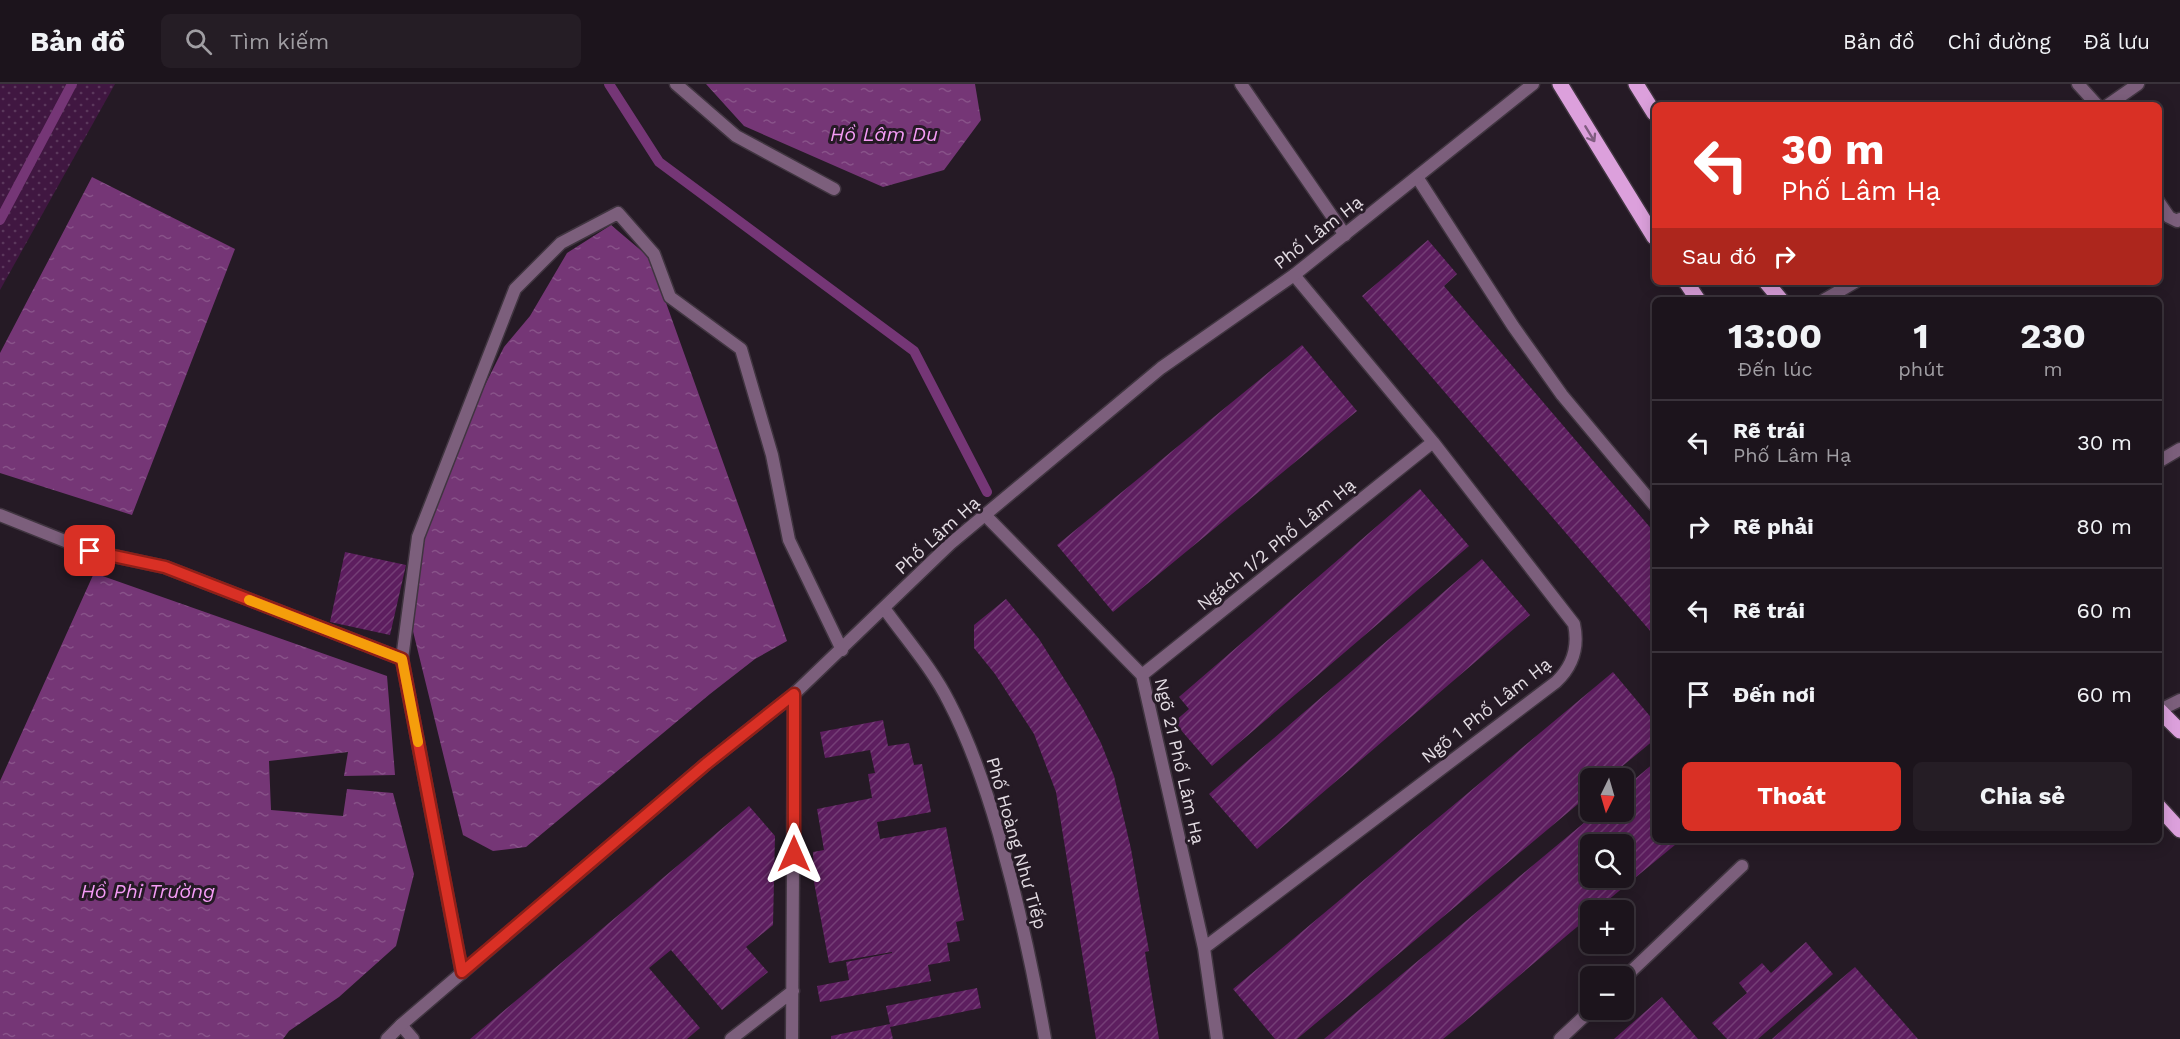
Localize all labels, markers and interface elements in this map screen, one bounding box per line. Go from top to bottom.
search box [161,14,581,68]
text: Bản đồ [30,25,125,58]
icon: search [182,25,215,58]
text: Tìm kiếm [230,29,329,54]
text: Bản đồ [1843,29,1915,54]
text: Chỉ đường [1948,29,2051,54]
text: Đã lưu [2084,29,2150,54]
water label: Hồ Lâm Du [830,122,938,146]
one-way arrow [1585,125,1597,142]
text: 30 m [1781,125,1885,174]
icon: left [1682,126,1760,204]
text: Phố Lâm Hạ [1781,175,1941,207]
street label: Phố Lâm Hạ [1270,191,1366,273]
icon: right [1768,240,1801,273]
text: Sau đó [1682,244,1756,269]
text: 13:00 [1728,315,1822,357]
text: 1 [1913,315,1929,357]
text: 230 [2020,315,2086,357]
text: Đến lúc [1738,357,1813,381]
text: phút [1898,357,1944,381]
text: m [2043,357,2062,381]
text: Rẽ trái [1733,418,1805,443]
icon: left [1682,426,1715,459]
text: 30 m [2077,430,2132,455]
text: Phố Lâm Hạ [1733,443,1851,467]
street label: Ngách 1/2 Phố Lâm Hạ [1192,474,1360,614]
street label: Phố Lâm Hạ [890,492,984,578]
icon: right [1682,510,1715,543]
text: Rẽ phải [1733,514,1814,539]
text: 80 m [2076,514,2132,539]
pin [64,525,115,576]
icon: arrive [73,534,106,567]
icon: left [1682,594,1715,627]
text: Rẽ trái [1733,598,1805,623]
text: 60 m [2076,598,2132,623]
street label: Ngõ 1 Phố Lâm Hạ [1417,653,1555,767]
street label: Ngõ 21 Phố Lâm Hạ [1151,676,1209,846]
icon: arrive [1682,678,1715,711]
text: Đến nơi [1733,682,1815,707]
text: 60 m [2076,682,2132,707]
street label: Phố Hoàng Như Tiếp [982,755,1052,931]
button: Thoát [1682,762,1901,831]
button: Chia sẻ [1913,762,2132,831]
north arrow [1580,768,1634,822]
map controls [1580,768,1634,1020]
position arrow [762,822,826,886]
button: search [1580,834,1634,888]
water label: Hồ Phi Trường [81,879,215,903]
button: + [1580,900,1634,954]
button: − [1580,966,1634,1020]

